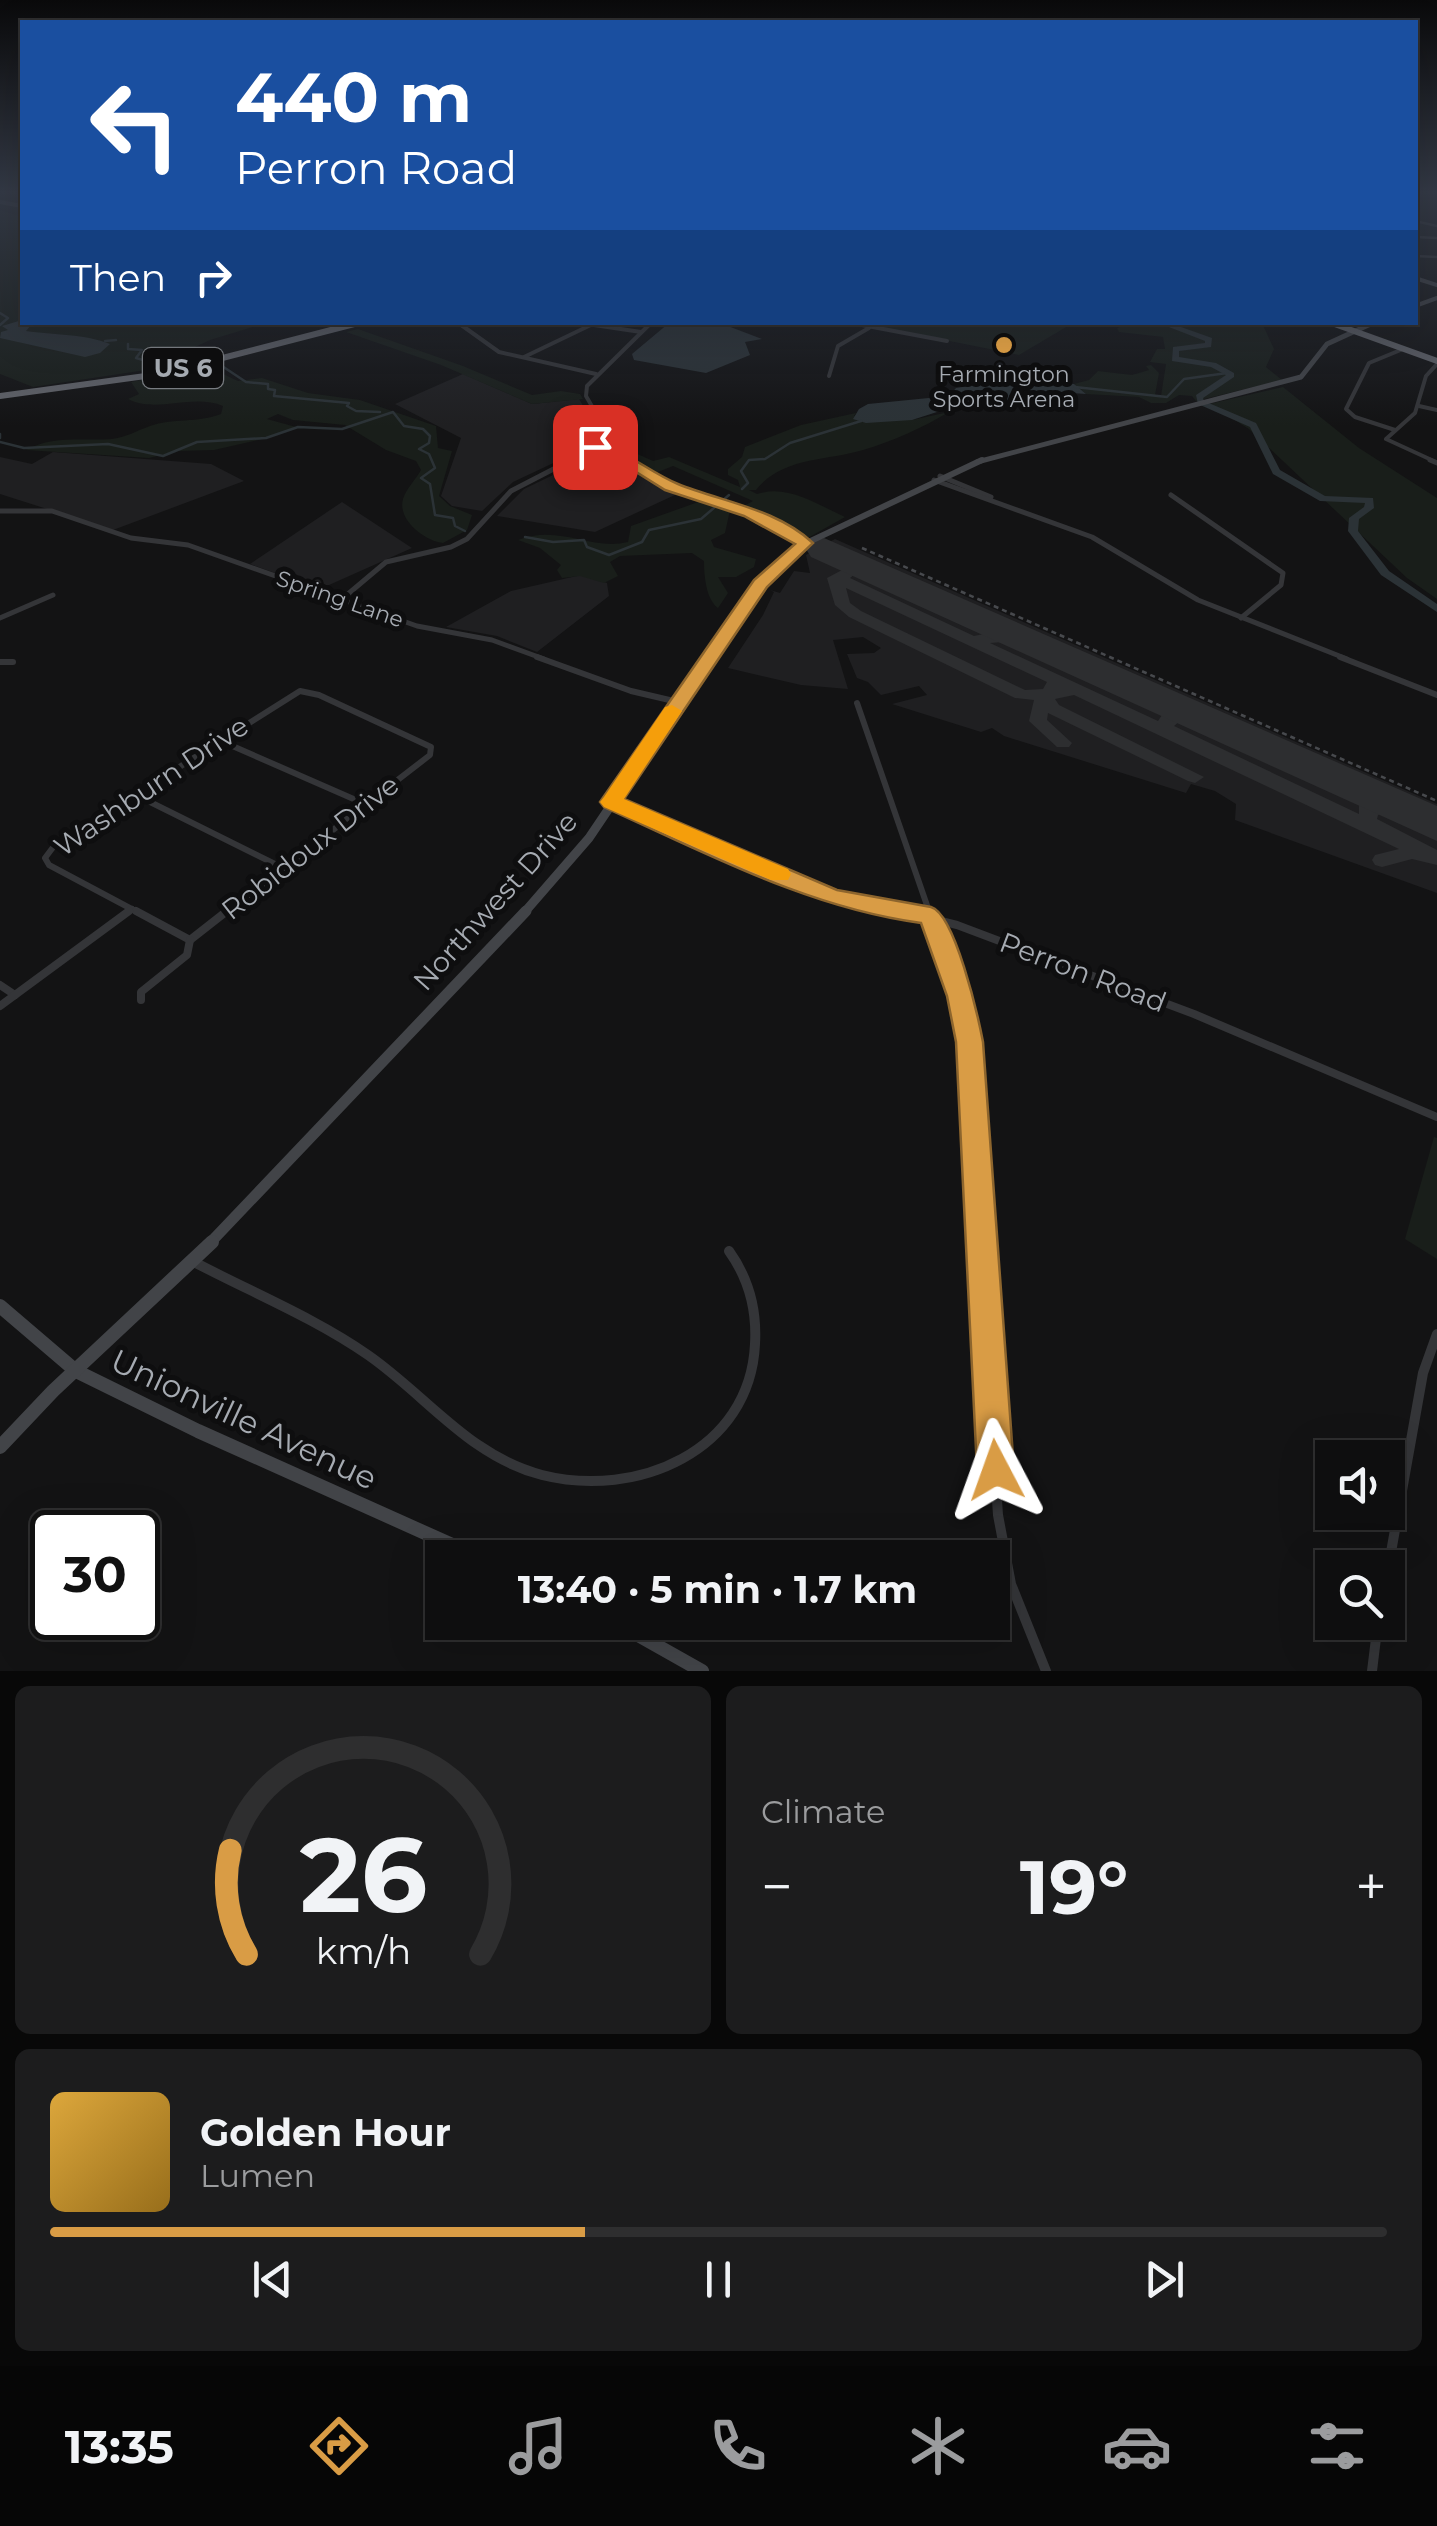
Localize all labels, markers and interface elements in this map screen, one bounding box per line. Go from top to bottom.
text: 440 m [235,54,472,140]
icon: left [70,60,200,190]
text: Perron Road [235,140,517,195]
icon: right [186,250,241,305]
text: Then [70,254,166,301]
marker: Farmington Sports Arena [993,334,1015,356]
road number: US 6 [143,348,223,388]
place label: Farmington Sports Arena [933,361,1075,413]
pin [553,405,638,490]
icon: arrive [568,420,623,475]
street label: Spring Lane [273,565,407,633]
street label: Washburn Drive [47,708,255,864]
street label: Robidoux Drive [215,767,405,927]
street label: Northwest Drive [406,805,584,997]
street label: Perron Road [995,925,1171,1019]
street label: Unionville Avenue [105,1340,383,1498]
position arrow [944,1418,1048,1522]
map controls [1315,1440,1405,1640]
button: sound [1315,1440,1405,1530]
speed limit sign: 30 [30,1510,160,1640]
button: search [1315,1550,1405,1640]
text: 13:40 · 5 min · 1.7 km [518,1566,917,1613]
text: Climate [761,1792,885,1831]
text: 26 [299,1811,427,1938]
text: 19° [1020,1841,1128,1933]
text: − [761,1853,793,1920]
text: + [1355,1853,1387,1920]
text: km/h [315,1929,411,1973]
text: Golden Hour [200,2109,451,2156]
text: Lumen [200,2156,315,2195]
icon: previous [245,2252,300,2307]
icon: pause [691,2252,746,2307]
icon: next [1137,2252,1192,2307]
icon: directions [304,2411,374,2481]
icon: music [503,2411,573,2481]
icon: phone [703,2411,773,2481]
icon: climate [903,2411,973,2481]
icon: car [1102,2411,1172,2481]
icon: filters [1302,2411,1372,2481]
text: 13:35 [65,2419,174,2474]

